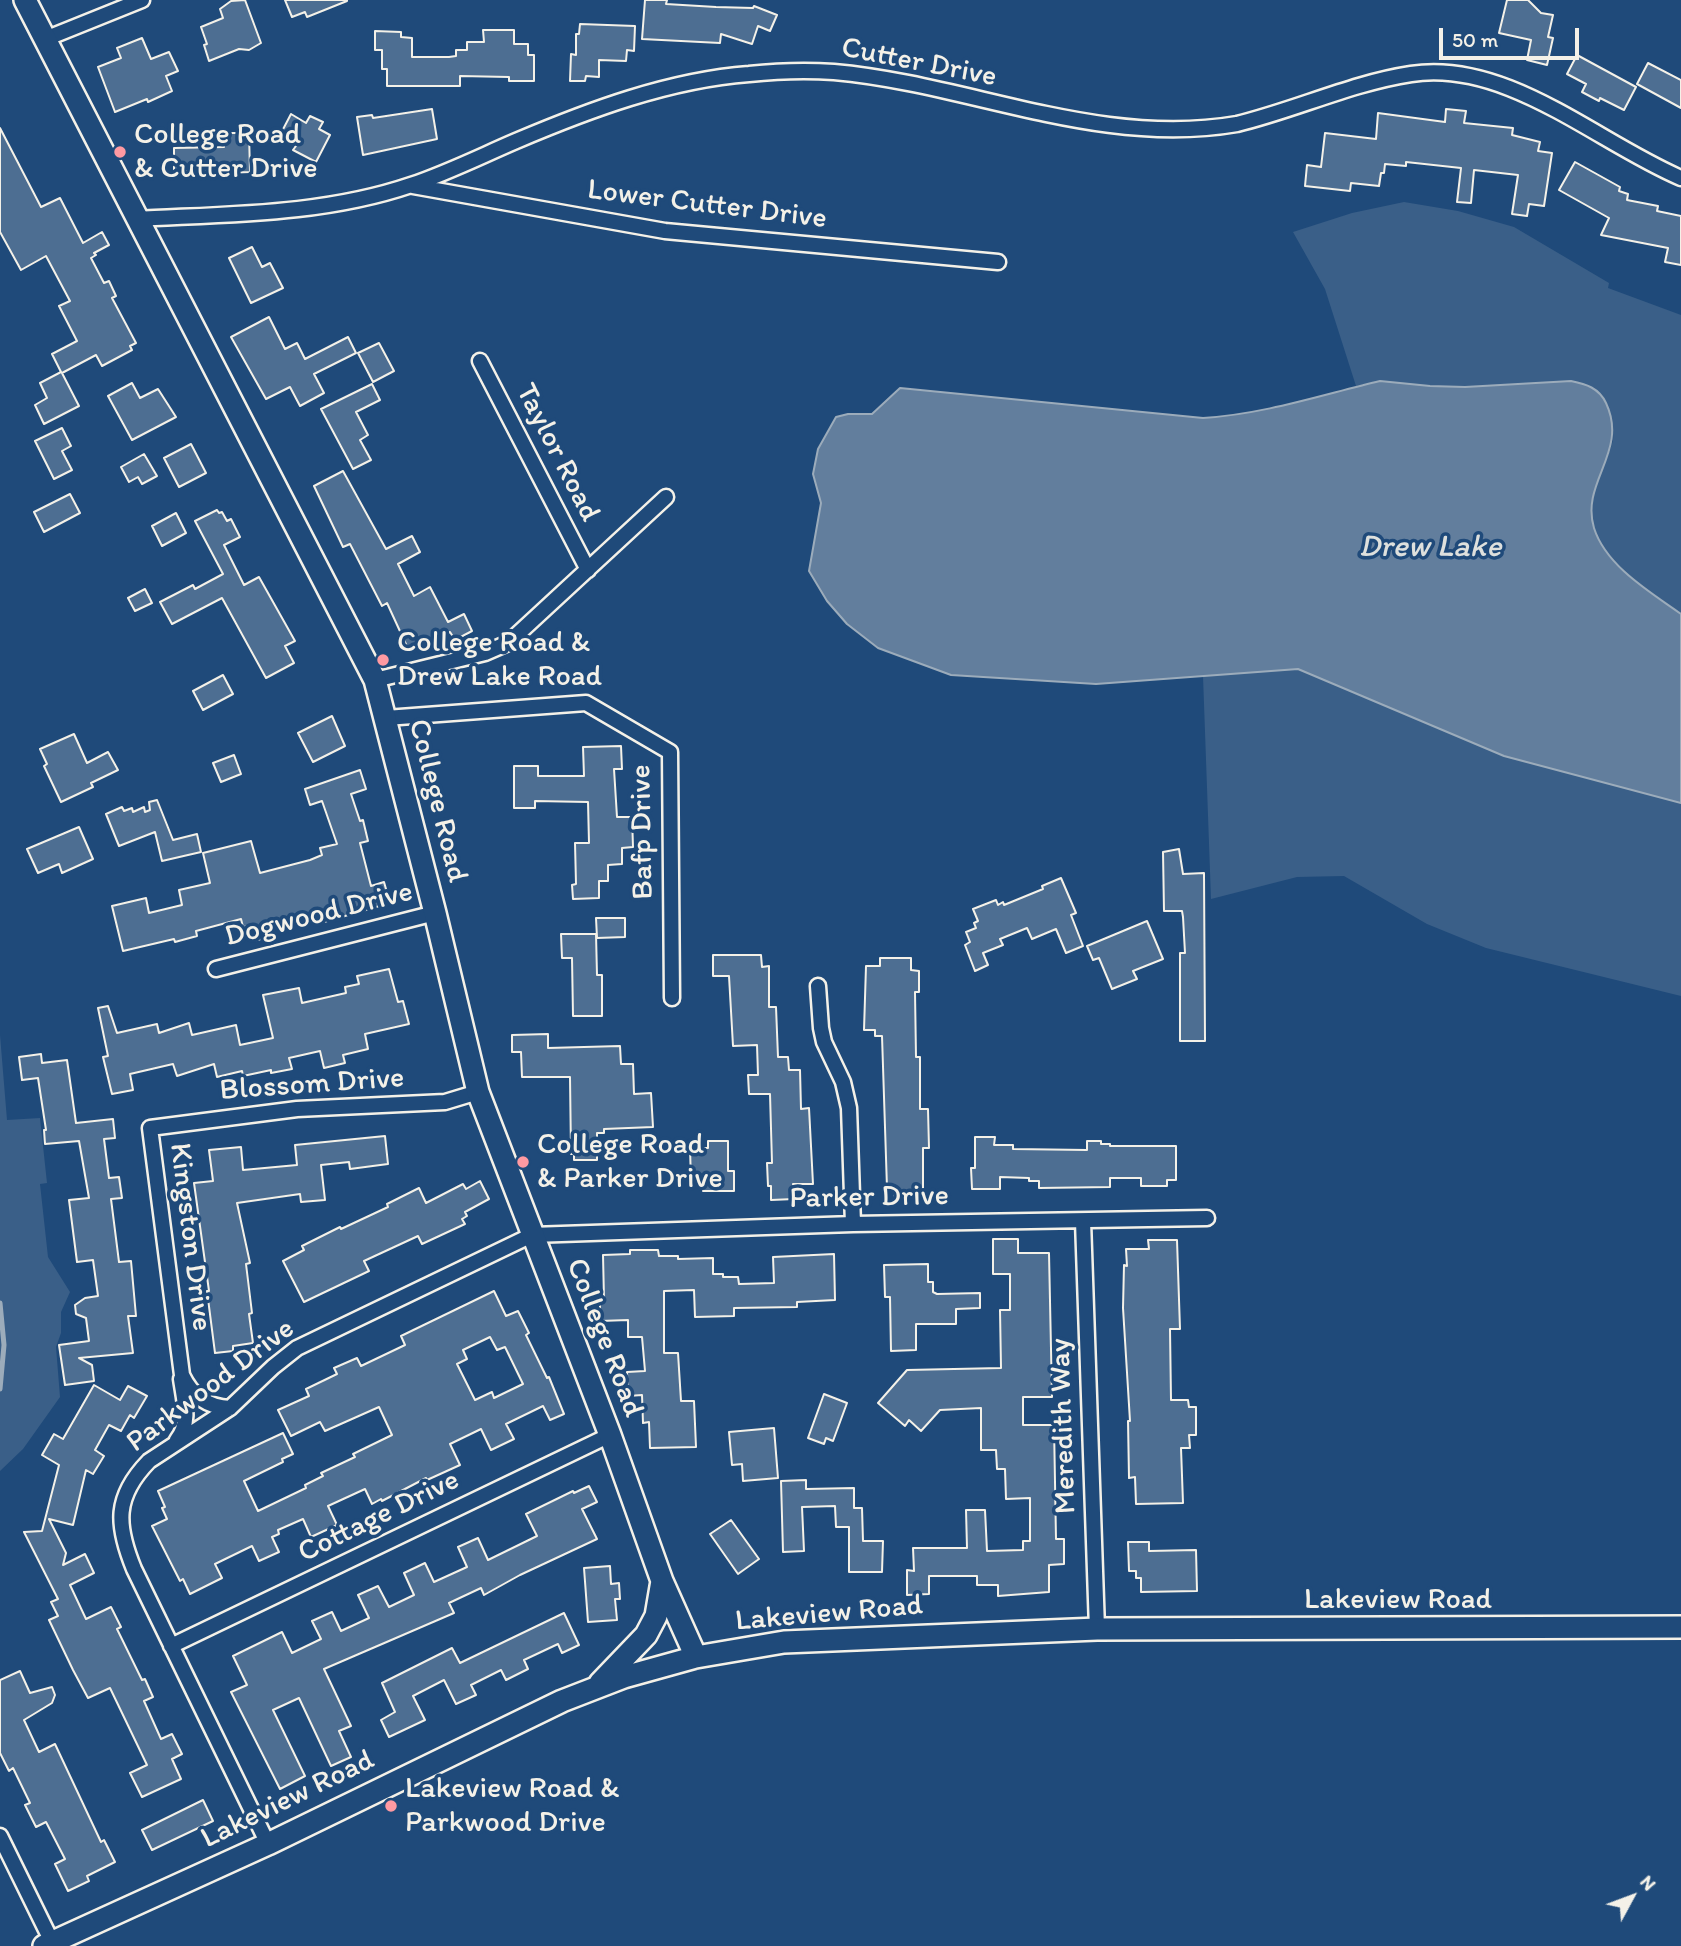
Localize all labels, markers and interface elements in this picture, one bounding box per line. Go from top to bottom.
scale bar [1443,14,1583,58]
text: 50 m [1452,27,1498,52]
street label: Cutter Drive [838,30,1000,96]
place label: College Road & Cutter Drive [134,117,318,188]
marker: College Road & Cutter Drive [112,144,128,160]
street label: Lower Cutter Drive [585,172,829,238]
street label: Taylor Road [507,378,607,528]
water label: Drew Lake [1359,529,1501,567]
place label: College Road & Drew Lake Road [397,625,602,696]
marker: College Road & Drew Lake Road [375,652,391,668]
street label: College Road [399,716,475,886]
street label: Bafp Drive [624,764,662,900]
street label: Dogwood Drive [221,874,417,956]
street label: Blossom Drive [219,1061,405,1109]
place label: College Road & Parker Drive [537,1127,723,1198]
street label: Kingston Drive [161,1141,219,1333]
marker: College Road & Parker Drive [515,1154,531,1170]
street label: Parker Drive [789,1179,949,1217]
street label: College Road [557,1254,651,1422]
street label: Parkwood Drive [120,1311,302,1461]
street label: Meredith Way [1043,1337,1085,1515]
street label: Cottage Drive [292,1462,466,1572]
street label: Lakeview Road [1304,1582,1492,1618]
street label: Lakeview Road [734,1588,924,1640]
street label: Lakeview Road [196,1743,380,1857]
place label: Lakeview Road & Parkwood Drive [405,1771,619,1842]
marker: Lakeview Road & Parkwood Drive [383,1798,399,1814]
north arrow [1597,1862,1667,1932]
text: N [1635,1871,1661,1895]

